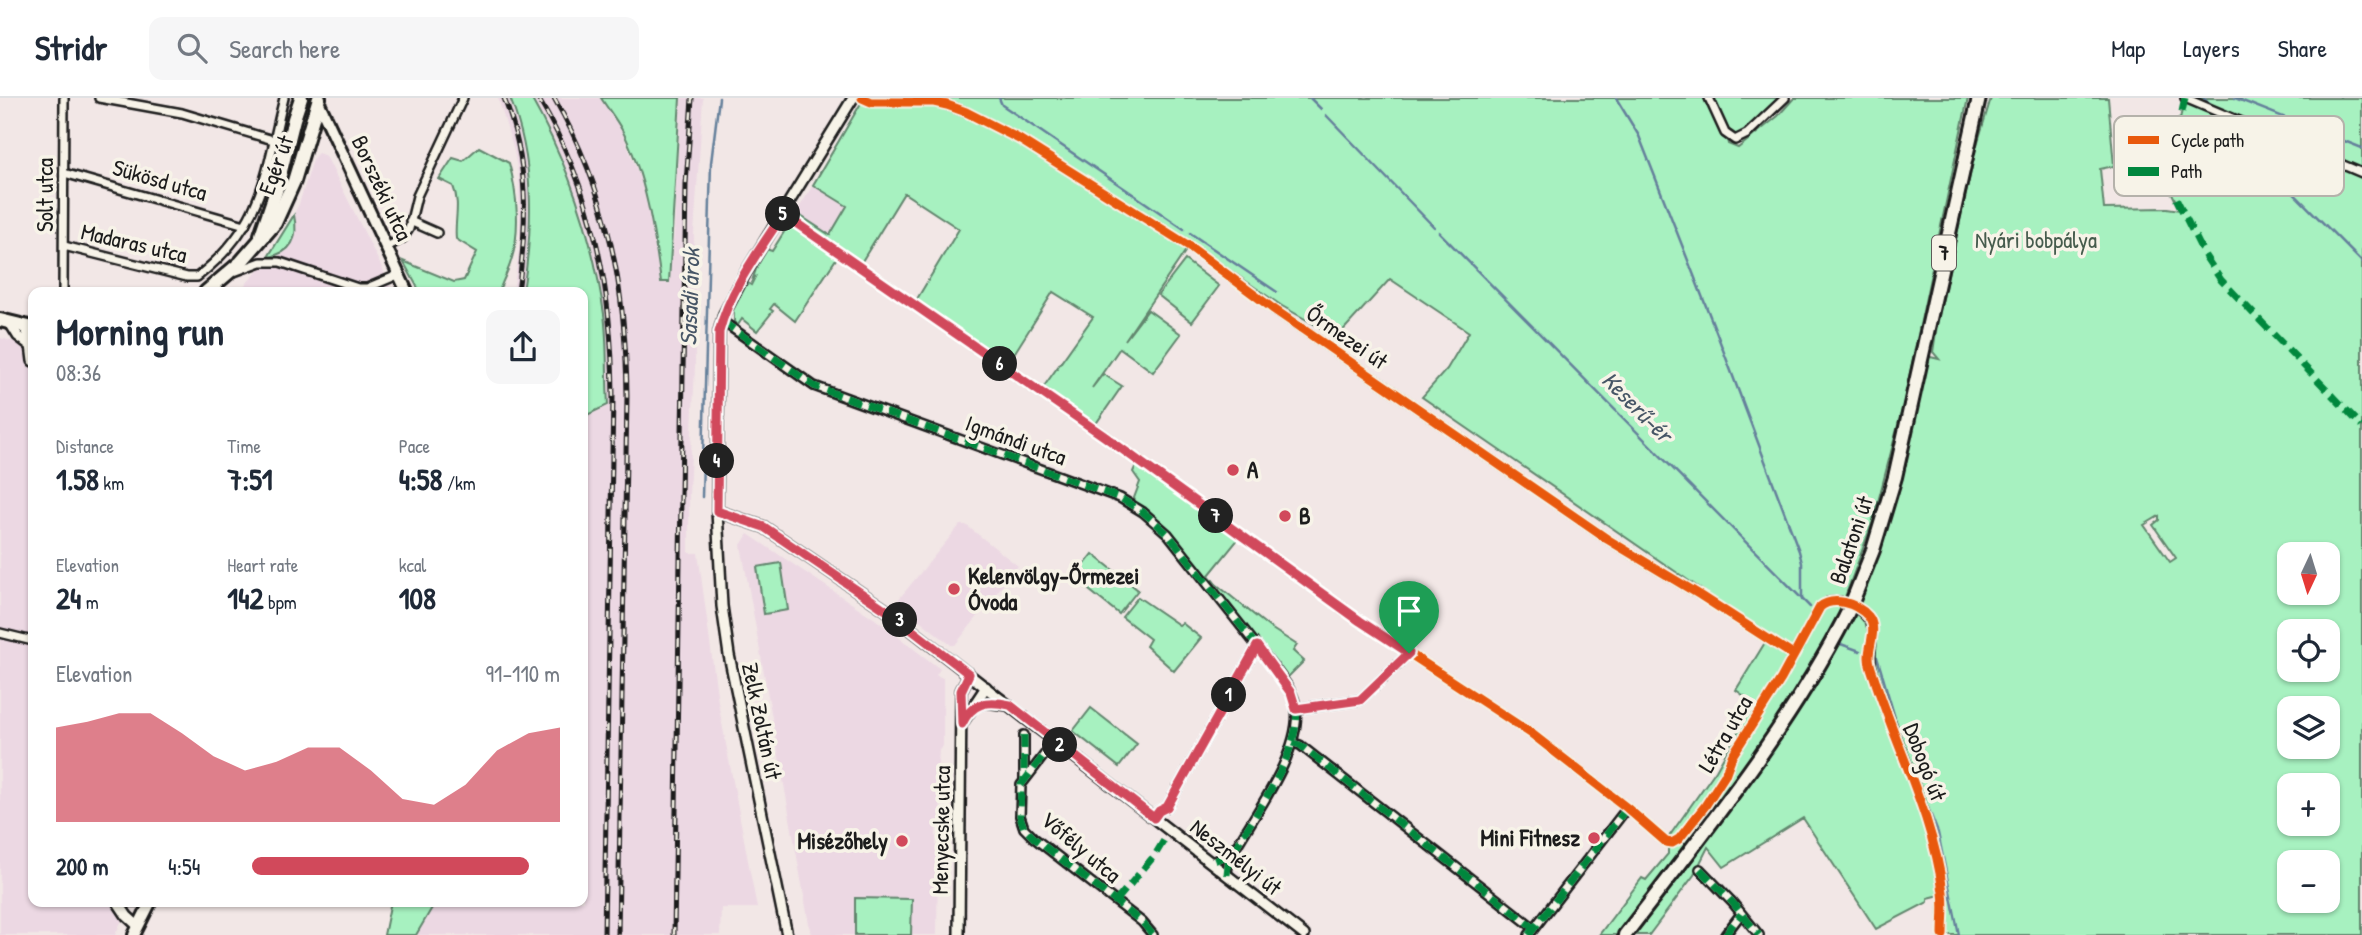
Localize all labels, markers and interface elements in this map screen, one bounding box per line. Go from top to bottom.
search box [149,17,639,80]
text: Stridr [35,26,107,70]
icon: search [173,29,211,67]
text: Search here [229,31,340,66]
text: Map [2111,32,2145,64]
text: Layers [2183,32,2240,64]
text: Share [2278,32,2327,64]
legend [2114,116,2344,196]
text: Cycle path [2171,127,2244,153]
street label: Egér út [251,130,301,199]
street label: Borszéki utca [345,130,420,245]
street label: Sükösd utca [109,151,211,208]
street label: Solt utca [29,158,60,232]
text: Path [2171,158,2202,184]
pin: 5 [766,197,800,232]
text: 5 [778,200,787,226]
street label: Madaras utca [78,215,190,270]
park label: Nyári bobpálya [1975,224,2097,255]
road number: 7 [1932,236,1956,270]
water label: Sasadi árok [671,246,707,346]
street label: Őrmezei út [1300,297,1395,377]
text: Morning run [56,305,224,357]
button: share [486,310,560,384]
pin: 6 [982,346,1018,382]
text: 6 [996,350,1003,376]
text: 08:36 [56,357,101,388]
water label: Keserű-ér [1595,364,1682,451]
street label: Igmándi utca [961,407,1071,472]
text: Distance [56,433,114,459]
text: Time [227,433,261,459]
text: Pace [399,433,430,459]
pin: 4 [700,444,734,478]
text: 4 [713,447,720,473]
place label: A [1247,454,1259,485]
text: 1.58 [56,459,99,499]
text: 7:51 [227,459,273,499]
text: 4:58 [399,459,443,499]
marker: A [1225,462,1241,478]
text: km [99,470,124,496]
text: /km [443,470,476,496]
street label: Balatoni út [1821,491,1880,588]
pin: 7 [1198,498,1234,534]
place label: B [1299,500,1311,531]
text: 7 [1211,502,1220,528]
marker: B [1277,508,1293,524]
north arrow [2277,542,2340,606]
map controls [2277,542,2340,913]
text: Elevation [56,552,119,578]
text: Heart rate [227,552,298,578]
text: kcal [399,552,426,578]
place label: Kelenvölgy-Őrmezei Óvoda [968,560,1139,617]
text: 24 [56,578,81,618]
text: 142 [227,578,264,618]
text: 108 [399,578,436,618]
marker: Kelenvölgy-Őrmezei Óvoda [946,581,962,597]
pin [1379,581,1439,653]
text: m [81,589,99,615]
text: bpm [264,589,297,615]
icon: arrive [1390,592,1428,630]
pin: 3 [883,602,918,638]
text: 3 [895,606,904,632]
button: locate [2277,619,2340,682]
text: Elevation [56,658,132,689]
text: 91–110 m [486,658,560,689]
street label: Zelk Zoltán út [735,660,790,783]
pin: 1 [1212,678,1246,712]
text: 1 [1225,681,1232,707]
street label: Létra utca [1690,690,1759,778]
button: layers [2277,696,2340,759]
street label: Dobogó út [1897,719,1955,806]
pin: 2 [1042,728,1078,762]
text: 2 [1055,731,1064,757]
street label: Menyecske utca [924,765,957,895]
button: + [2277,773,2340,836]
street label: Vőfély utca [1035,804,1128,889]
street label: Neszmélyi út [1184,811,1289,903]
place label: Mini Fitnesz [1480,822,1580,853]
place label: Misézőhely [797,825,888,857]
marker: Mini Fitnesz [1586,830,1602,846]
marker: Misézőhely [894,833,910,849]
button: − [2277,850,2340,913]
text: 200 m [56,851,108,882]
text: 4:54 [168,851,200,882]

